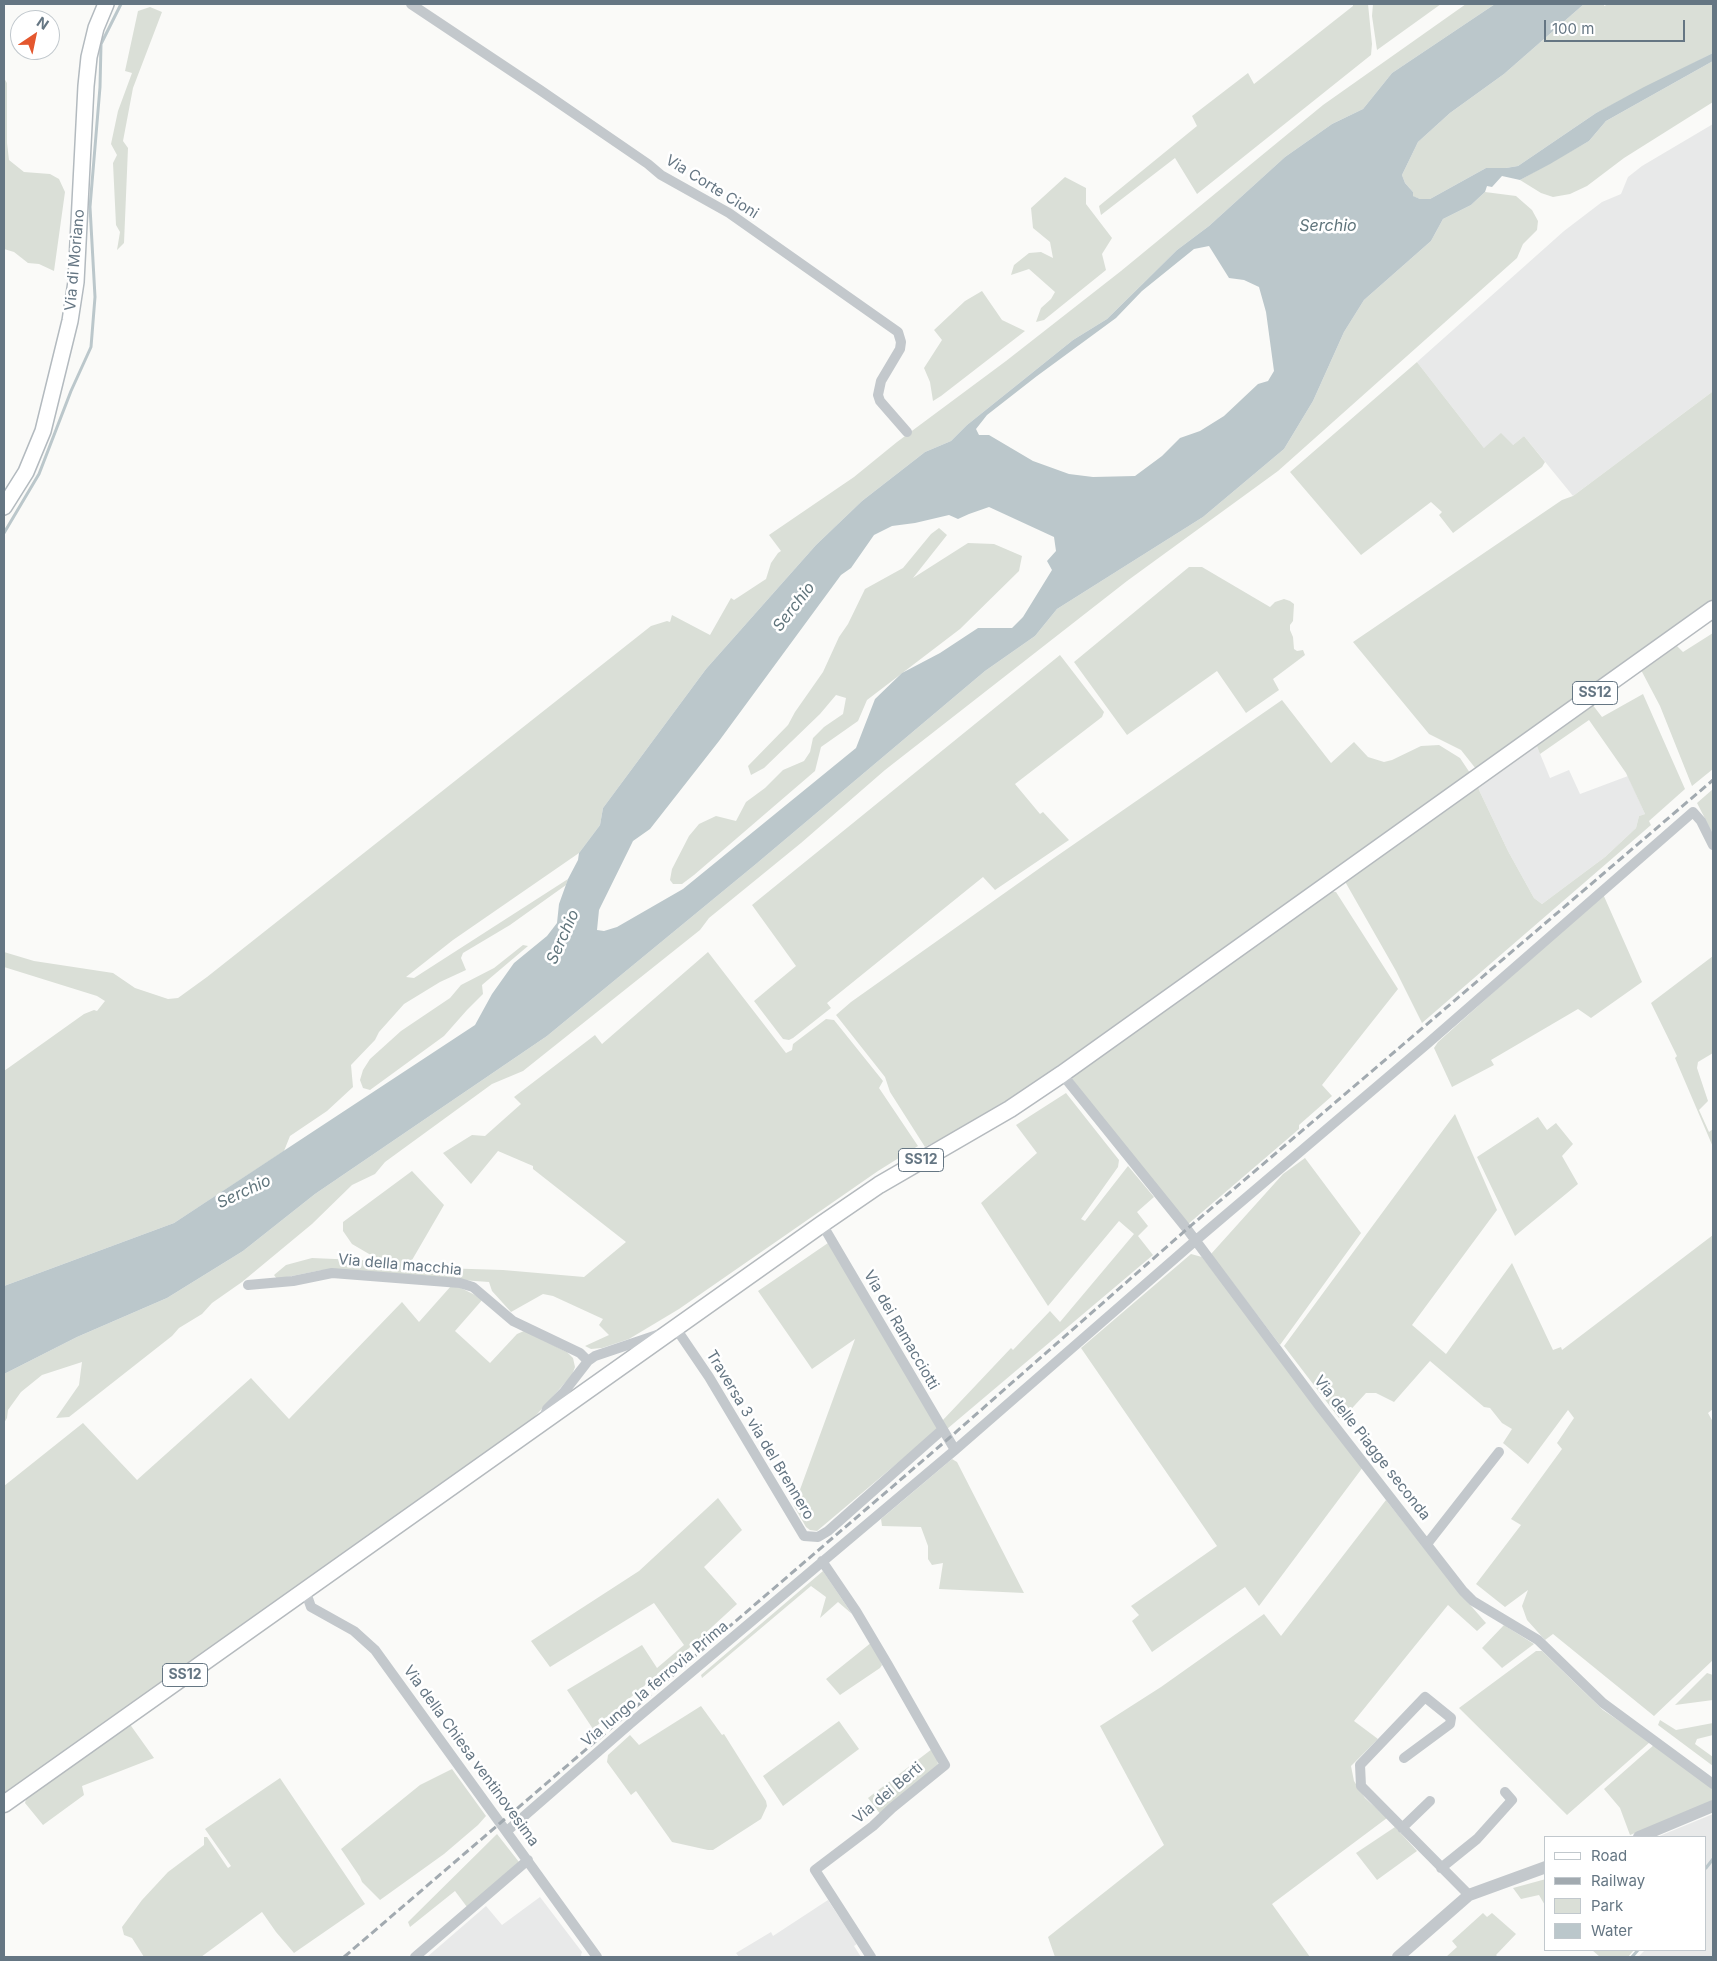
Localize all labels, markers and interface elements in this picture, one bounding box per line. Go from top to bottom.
north arrow [10,10,60,60]
scale bar [1547,10,1688,42]
text: N [34,13,52,33]
text: 100 m [1552,19,1594,38]
street label: Via Corte Cioni [662,151,762,223]
street label: Via di Moriano [62,208,88,312]
water label: Serchio [1299,216,1357,236]
water label: Serchio [769,579,819,635]
road number: SS12 [1572,681,1618,704]
water label: Serchio [543,907,583,967]
road number: SS12 [898,1148,944,1172]
water label: Serchio [214,1171,274,1213]
street label: Via della macchia [337,1251,463,1279]
street label: Via dei Ramacciotti [860,1267,942,1393]
street label: Traversa 3 via del Brennero [702,1347,818,1523]
street label: Via delle Piagge seconda [1310,1372,1434,1524]
street label: Via lungo la ferrovia Prima [578,1617,732,1751]
street label: Via della Chiesa ventinovesima [399,1662,543,1850]
road number: SS12 [162,1664,208,1686]
street label: Via dei Berti [850,1759,926,1827]
legend [1544,1836,1707,1951]
text: Road [1591,1846,1627,1865]
text: Railway [1591,1871,1645,1890]
text: Park [1591,1896,1623,1915]
text: Water [1591,1921,1633,1940]

